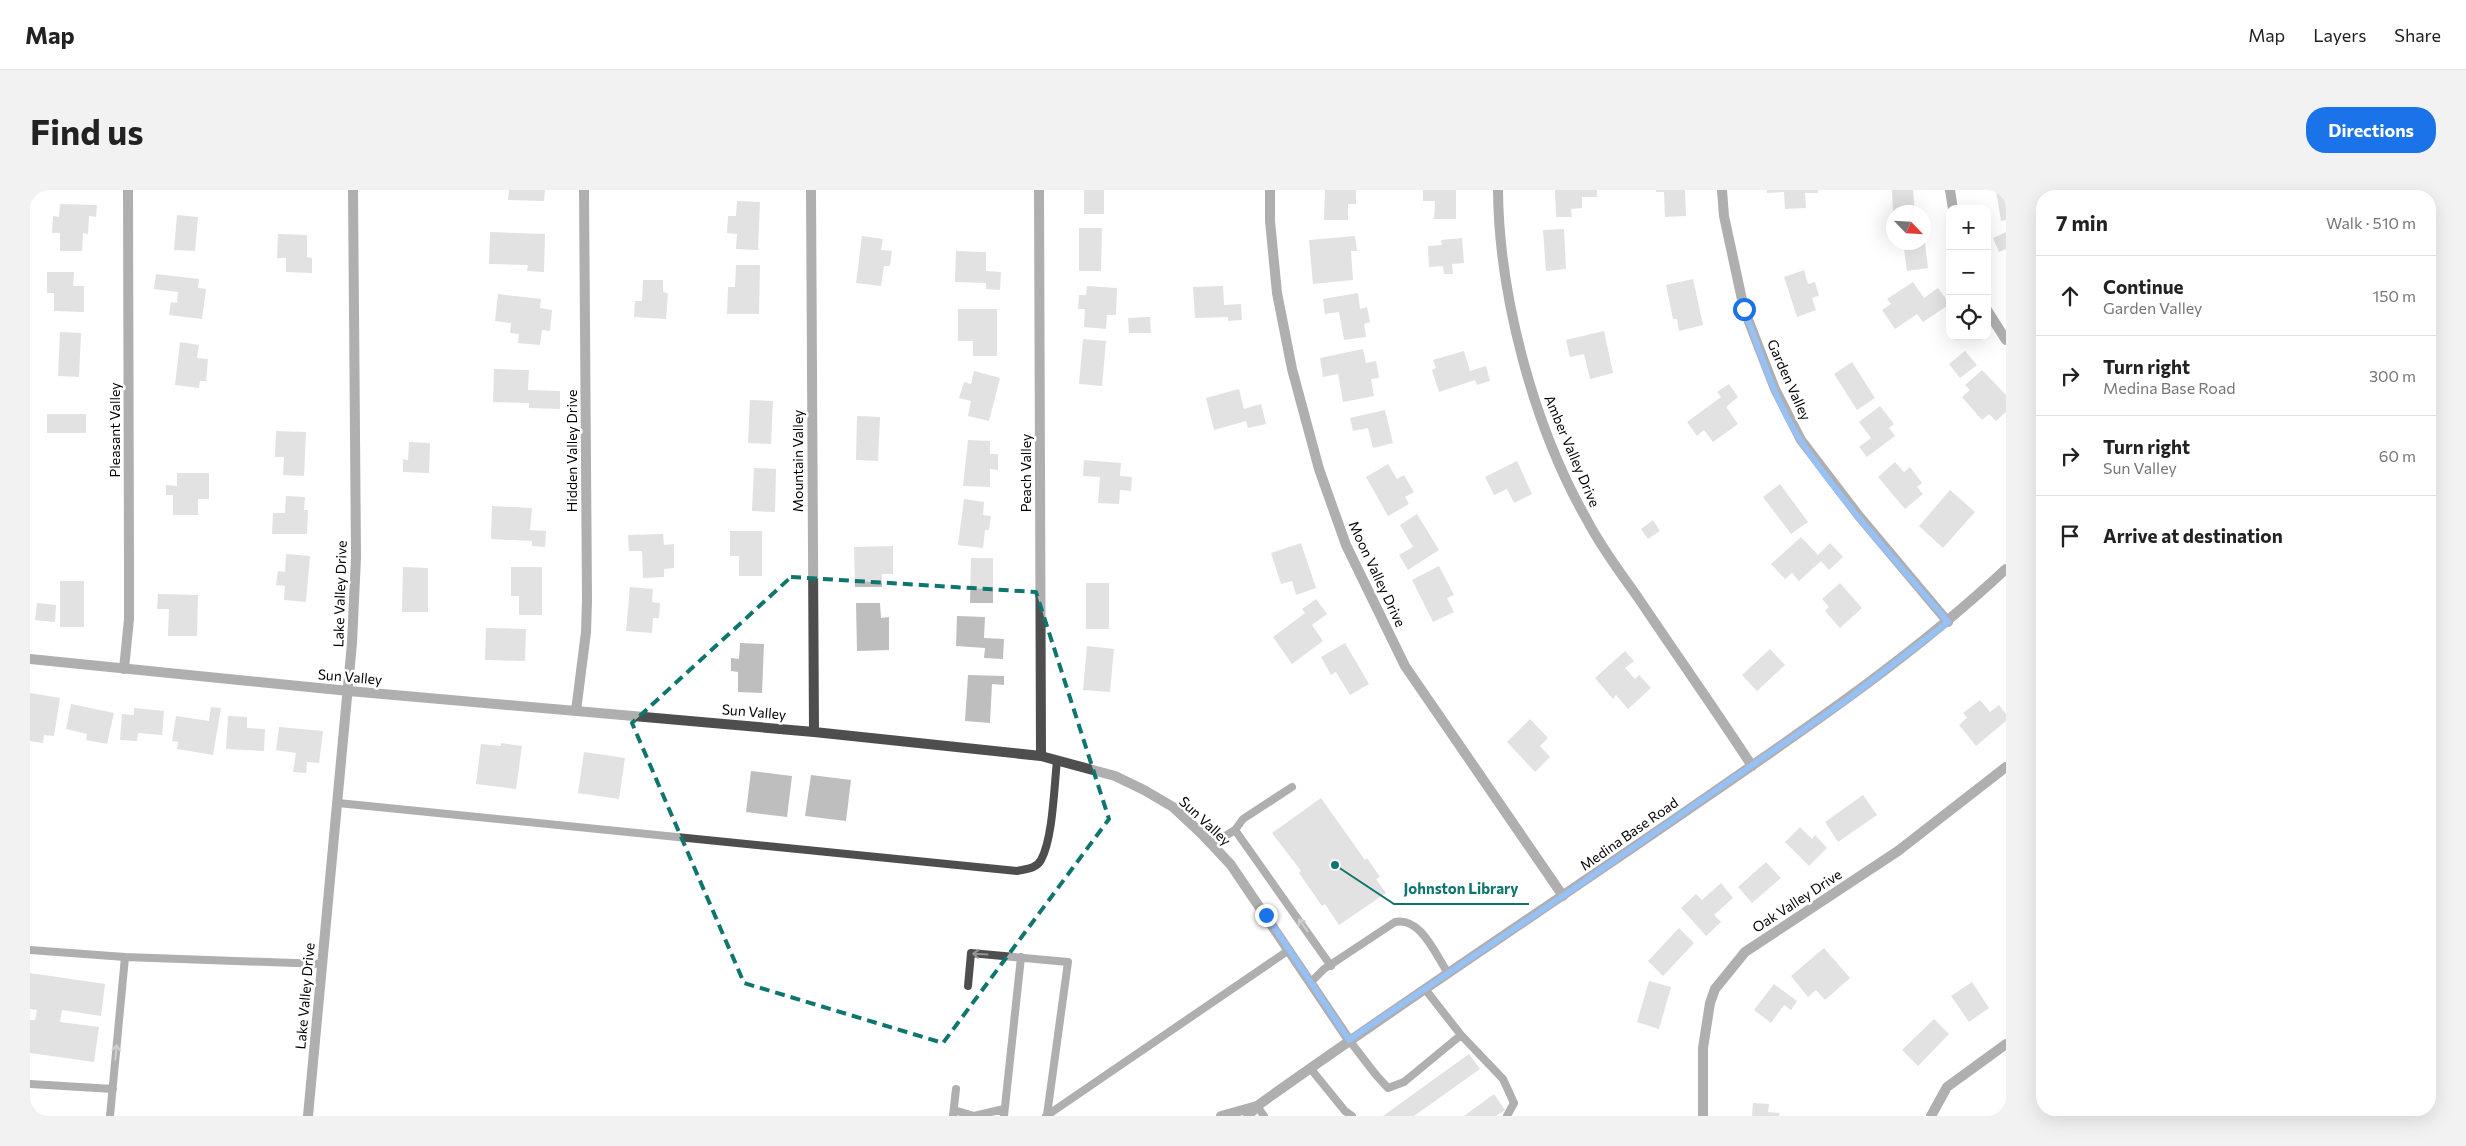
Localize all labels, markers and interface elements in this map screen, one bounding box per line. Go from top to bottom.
text: Map [25,20,75,49]
text: Map [2248,24,2285,46]
text: Layers [2313,24,2366,46]
text: Share [2394,24,2441,46]
button: Directions [2306,107,2436,153]
text: Find us [30,109,144,152]
north arrow [1886,205,1931,250]
map controls [1946,205,1991,340]
button: + [1946,205,1991,250]
text: 7 min [2056,210,2108,235]
text: Walk · 510 m [2326,213,2416,232]
button: − [1946,250,1991,295]
text: Continue [2103,275,2183,298]
icon: ahead [2056,282,2084,310]
text: 150 m [2373,286,2416,305]
button: locate [1946,295,1991,340]
route start [1733,298,1756,321]
text: Garden Valley [2103,298,2202,317]
street label: Garden Valley [1764,337,1815,423]
text: Turn right [2103,355,2190,378]
icon: right [2056,362,2084,390]
text: 300 m [2369,366,2416,385]
text: Medina Base Road [2103,378,2236,397]
street label: Pleasant Valley [106,383,123,477]
street label: Hidden Valley Drive [563,390,580,512]
street label: Amber Valley Drive [1541,392,1604,509]
street label: Mountain Valley [789,410,806,512]
street label: Peach Valley [1017,434,1034,512]
text: Turn right [2103,435,2190,458]
icon: right [2056,442,2084,470]
text: 60 m [2379,446,2416,465]
text: Sun Valley [2103,458,2177,477]
street label: Moon Valley Drive [1345,518,1409,630]
icon: arrive [2056,522,2084,550]
text: Arrive at destination [2103,524,2283,547]
street label: Lake Valley Drive [329,540,350,648]
street label: Sun Valley [317,665,383,688]
street label: Sun Valley [721,700,787,723]
street label: Sun Valley [1176,792,1235,849]
street label: Medina Base Road [1576,793,1681,874]
street label: Oak Valley Drive [1749,865,1845,936]
callout: Johnston Library [1394,874,1529,904]
text: Johnston Library [1404,879,1519,897]
route end [1255,904,1278,927]
one-way arrow [1298,918,1308,932]
street label: Lake Valley Drive [291,942,318,1050]
one-way arrow [972,949,988,958]
one-way arrow [111,1044,121,1060]

